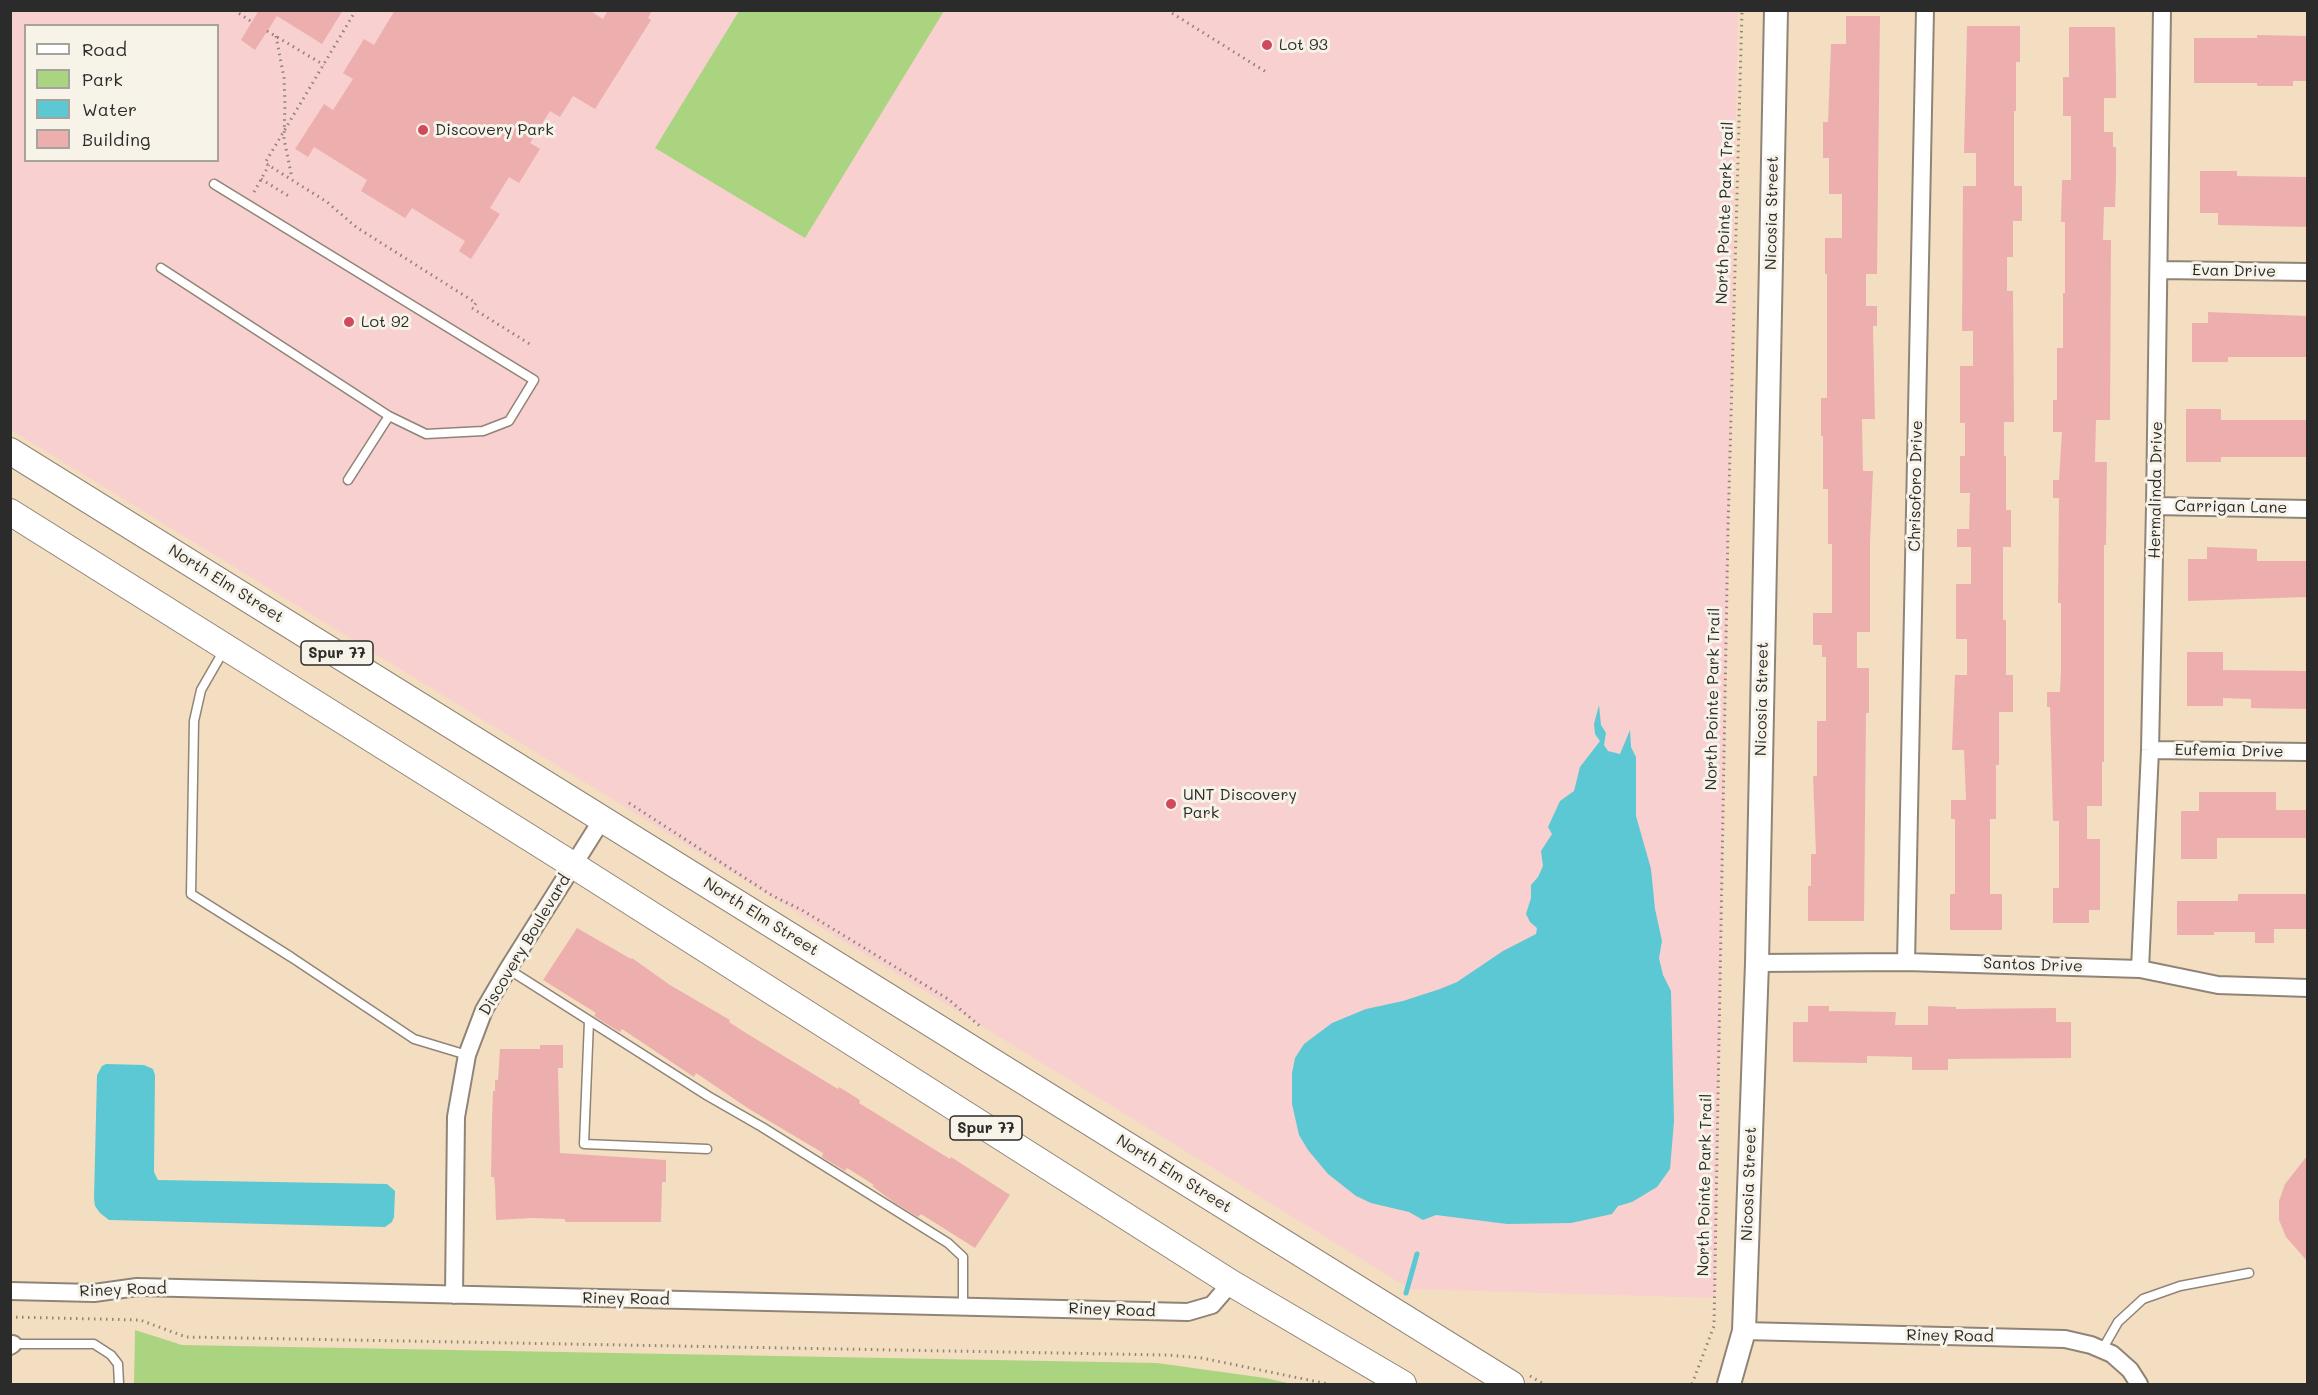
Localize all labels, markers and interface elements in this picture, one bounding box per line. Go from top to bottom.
legend [24,24,219,162]
place label: Lot 93 [1279,35,1328,55]
text: Road [82,37,127,61]
marker: Lot 93 [1260,38,1274,52]
text: Park [82,67,123,91]
text: Water [82,97,137,121]
place label: Discovery Park [435,120,554,140]
street label: North Pointe Park Trail [1712,121,1738,305]
marker: Discovery Park [416,123,430,137]
text: Building [82,127,150,151]
street label: Nicosia Street [1761,156,1783,270]
street label: Evan Drive [2192,261,2276,281]
place label: Lot 92 [361,312,409,332]
marker: Lot 92 [342,315,356,329]
street label: Chrisoforo Drive [1905,420,1927,552]
street label: Hermalinda Drive [2145,421,2167,559]
street label: Carrigan Lane [2174,496,2288,518]
street label: North Elm Street [165,541,287,627]
street label: North Pointe Park Trail [1702,607,1724,791]
road number: Spur 77 [301,641,373,665]
street label: Nicosia Street [1751,642,1773,756]
street label: Eufemia Drive [2174,740,2284,762]
place label: UNT Discovery Park [1183,785,1297,823]
marker: UNT Discovery Park [1164,797,1178,811]
street label: Discovery Boulevard [475,871,575,1019]
street label: North Elm Street [700,874,822,960]
street label: Santos Drive [1983,954,2083,976]
street label: North Pointe Park Trail [1694,1093,1716,1277]
road number: Spur 77 [950,1116,1022,1140]
street label: Nicosia Street [1737,1127,1761,1241]
street label: North Elm Street [1113,1131,1235,1217]
street label: Riney Road [79,1279,167,1301]
street label: Riney Road [582,1289,670,1309]
street label: Riney Road [1068,1299,1156,1321]
street label: Riney Road [1906,1326,1994,1346]

